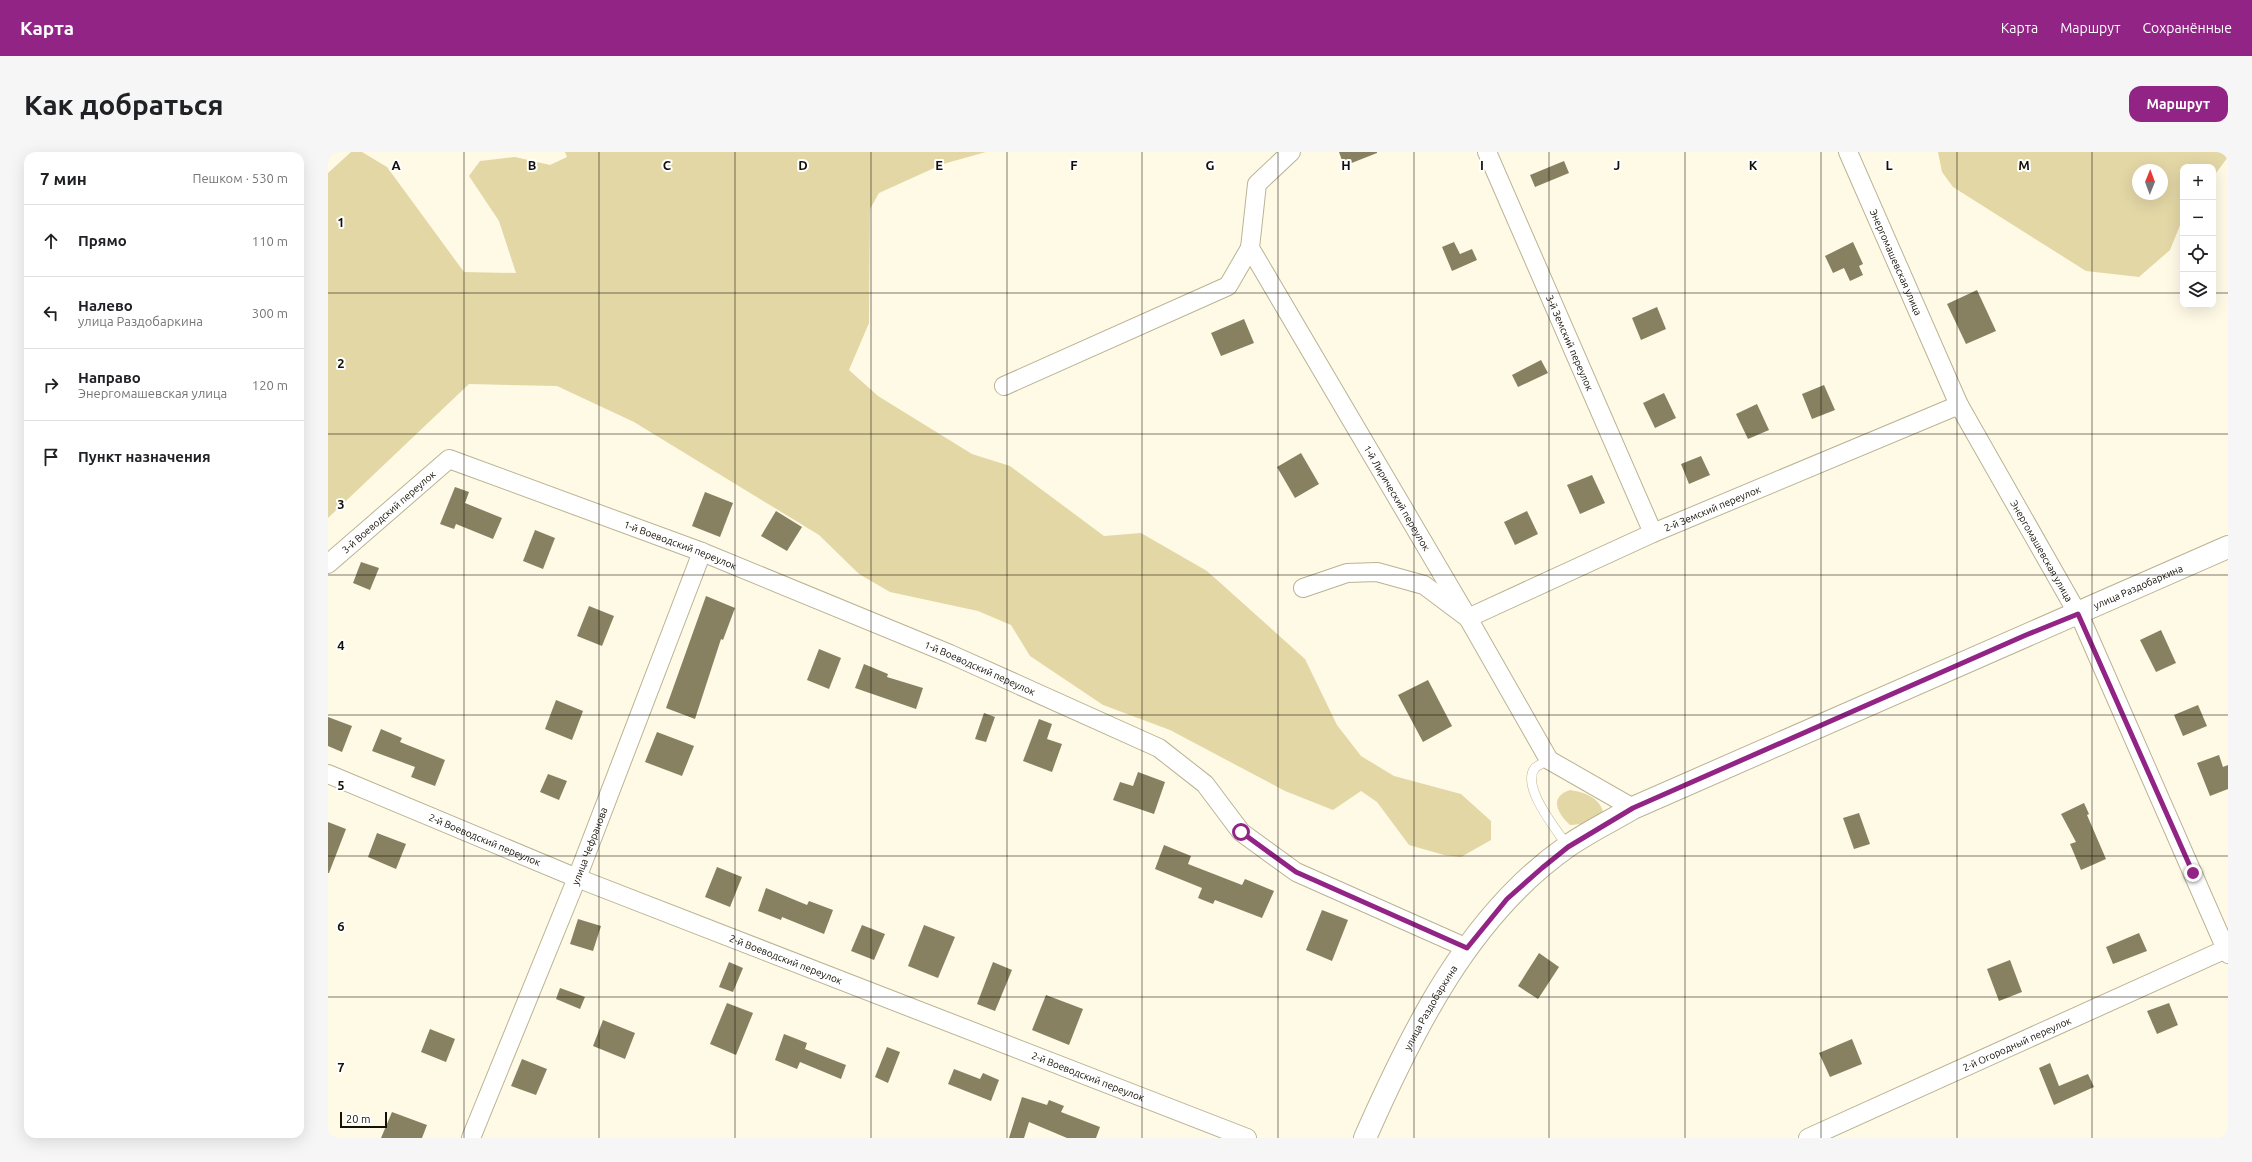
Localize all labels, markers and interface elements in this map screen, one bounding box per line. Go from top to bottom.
text: Карта [20,17,74,39]
text: Карта [2001,20,2038,36]
text: Маршрут [2060,20,2121,36]
text: Сохранённые [2143,20,2232,36]
button: Маршрут [2129,86,2228,122]
text: Как добраться [24,89,223,120]
text: A [391,158,401,172]
text: B [528,158,537,172]
text: C [663,158,672,172]
text: D [798,158,808,172]
text: E [935,158,943,172]
text: F [1070,158,1078,172]
text: G [1206,158,1215,172]
text: H [1341,158,1351,172]
text: I [1480,158,1484,172]
text: J [1614,158,1620,172]
text: K [1749,158,1758,172]
text: L [1885,158,1893,172]
text: M [2018,158,2030,172]
north arrow [2132,164,2168,200]
map controls [2180,164,2216,308]
button: + [2180,164,2216,200]
text: 7 мин [40,169,87,188]
text: Пешком · 530 m [192,171,288,185]
button: − [2180,200,2216,236]
street label: Энергомашевская улица [1868,207,1924,317]
text: 1 [337,215,345,229]
icon: ahead [40,230,62,252]
text: Прямо [78,232,127,249]
text: 110 m [252,234,288,248]
button: locate [2180,236,2216,272]
button: layers [2180,272,2216,308]
street label: 3-й Земский переулок [1544,293,1596,392]
text: Налево [78,297,133,314]
icon: left [40,302,62,324]
text: 300 m [252,306,288,320]
text: улица Раздобаркина [78,314,203,328]
text: 2 [337,356,345,370]
text: Направо [78,369,141,386]
icon: right [40,374,62,396]
text: 120 m [252,378,288,392]
text: Энергомашевская улица [78,386,227,400]
street label: 1-й Лирический переулок [1362,443,1432,552]
icon: arrive [40,446,62,468]
text: Пункт назначения [78,448,211,465]
street label: 3-й Воеводский переулок [339,467,437,555]
street label: 2-й Земский переулок [1662,483,1762,533]
street label: Энергомашевская улица [2009,498,2075,603]
street label: 1-й Воеводский переулок [622,518,739,571]
street label: улица Раздобаркина [2092,562,2184,611]
text: 4 [337,638,345,652]
street label: 1-й Воеводский переулок [923,639,1037,697]
text: 5 [337,778,345,792]
street label: улица Чефранова [569,806,609,887]
street label: 2-й Воеводский переулок [427,811,542,868]
route start [1232,823,1250,841]
route end [2184,864,2202,882]
text: 6 [337,919,345,933]
street label: 2-й Воеводский переулок [728,932,844,986]
street label: улица Раздобаркина [1402,963,1459,1052]
street label: 2-й Огородный переулок [1961,1014,2073,1073]
street label: 2-й Воеводский переулок [1030,1049,1146,1103]
text: 7 [337,1060,345,1074]
scale bar [340,1110,387,1129]
text: 20 m [346,1113,370,1125]

